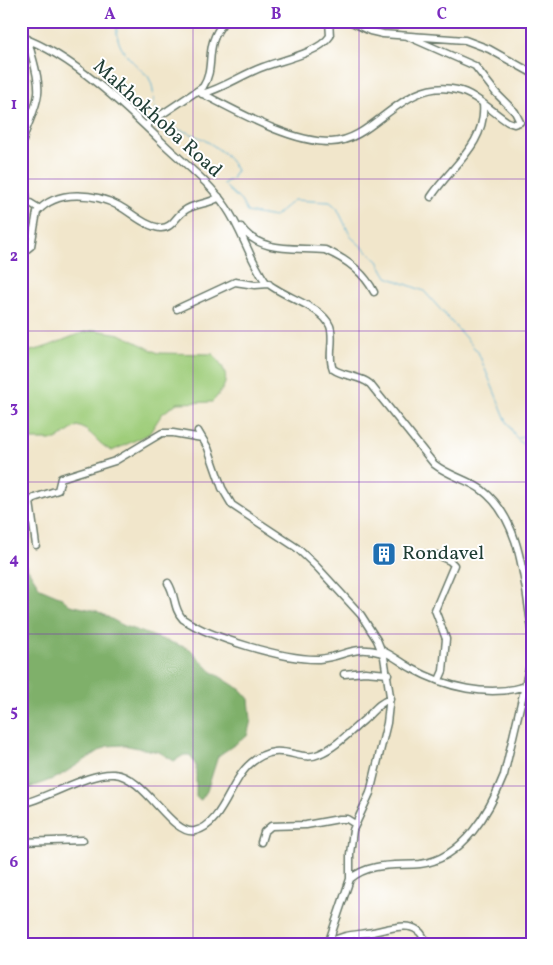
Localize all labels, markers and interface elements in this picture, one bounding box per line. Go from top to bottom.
text: A [104,4,116,26]
text: B [271,4,282,26]
text: C [437,4,447,26]
street label: Makhokhoba Road [86,53,228,185]
text: 1 [11,94,17,116]
text: 2 [10,246,18,268]
text: 3 [10,397,18,419]
place label: Rondavel [402,540,484,568]
building icon: Rondavel [371,541,397,567]
text: 4 [9,549,19,571]
text: 5 [10,701,18,723]
text: 6 [10,852,19,874]

